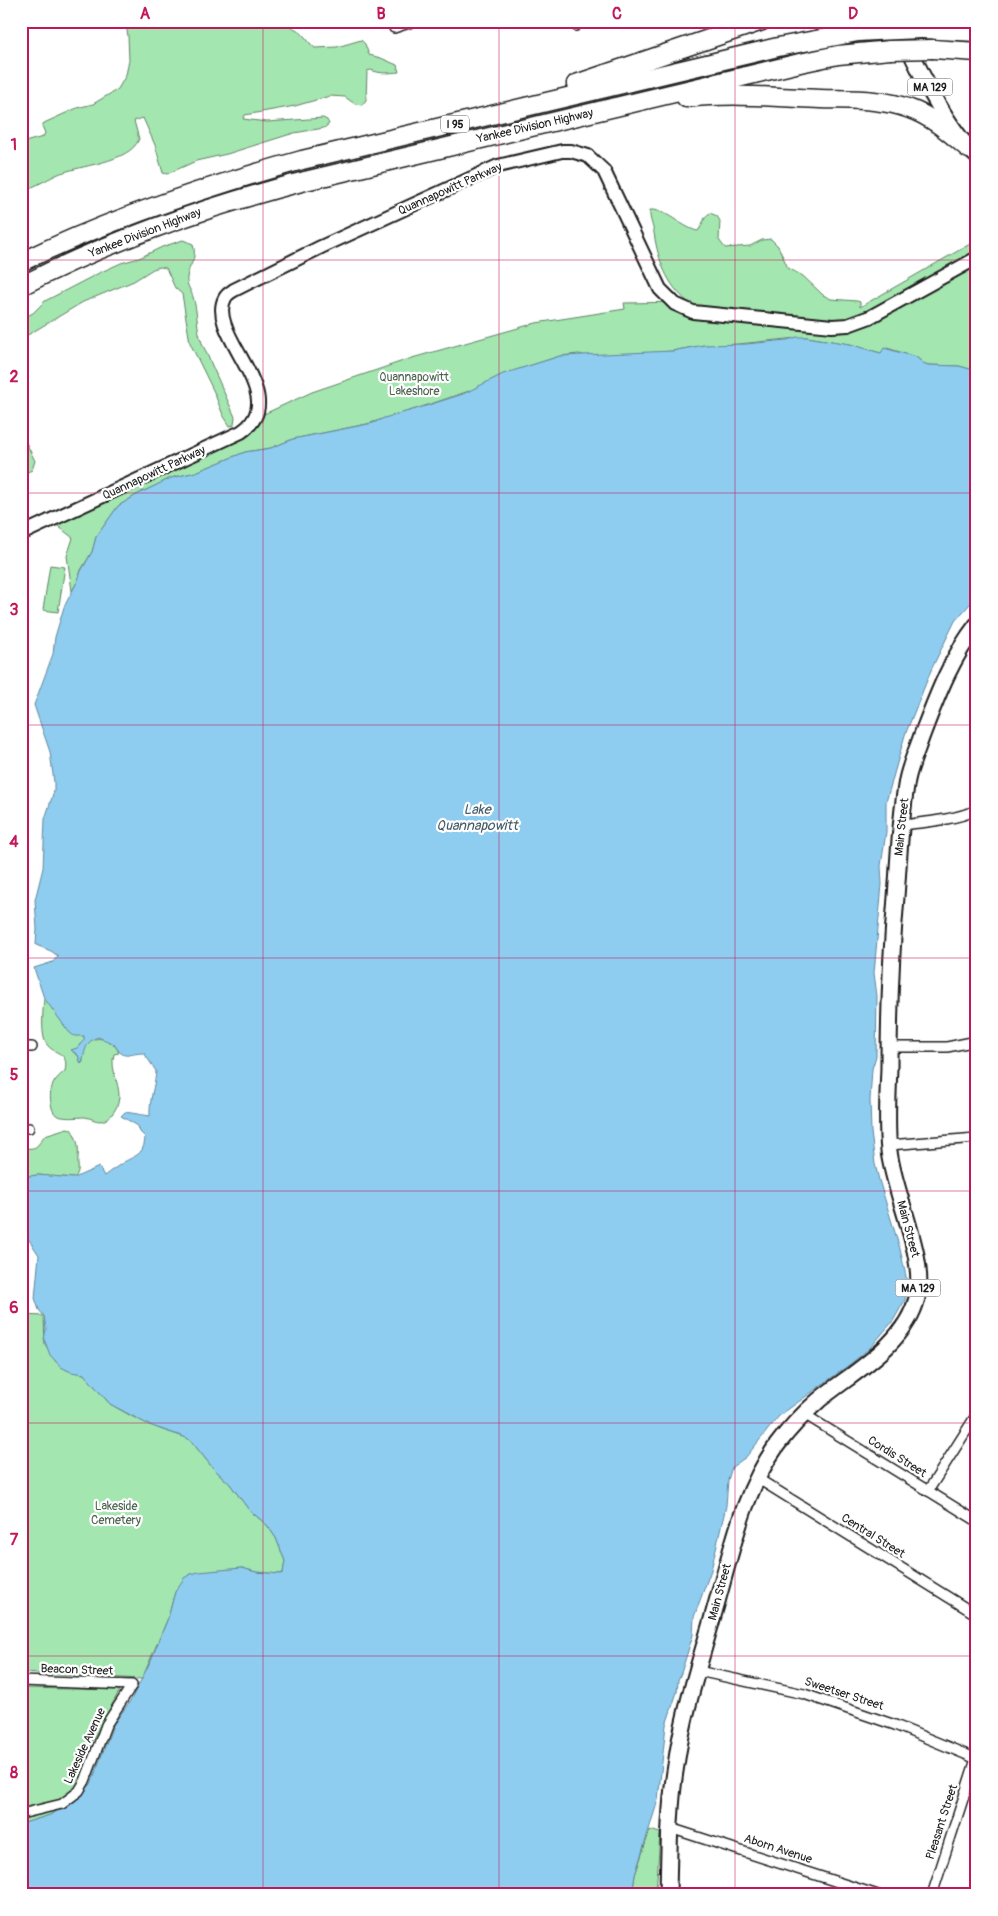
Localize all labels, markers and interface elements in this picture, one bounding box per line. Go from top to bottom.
text: A [140,4,151,24]
text: B [376,4,386,24]
text: C [612,4,622,24]
text: D [848,4,858,24]
road number: MA 129 [908,78,952,95]
street label: Yankee Division Highway [474,105,595,147]
road number: I 95 [441,116,469,132]
text: 1 [11,135,17,155]
street label: Quannapowitt Parkway [396,159,504,219]
street label: Yankee Division Highway [86,205,203,262]
text: 2 [10,367,19,387]
park label: Quannapowitt Lakeshore [379,370,449,399]
street label: Quannapowitt Parkway [100,443,208,503]
text: 3 [10,600,19,620]
street label: Main Street [891,797,913,857]
water label: Lake Quannapowitt [436,801,519,834]
text: 4 [9,832,19,852]
text: 5 [10,1065,19,1085]
street label: Main Street [893,1199,923,1259]
road number: MA 129 [896,1280,940,1296]
text: 6 [9,1298,19,1318]
street label: Cordis Street [865,1433,929,1481]
park label: Lakeside Cemetery [91,1499,141,1528]
street label: Central Street [838,1510,908,1562]
text: 7 [10,1530,19,1550]
street label: Main Street [705,1562,735,1622]
street label: Beacon Street [40,1661,114,1679]
street label: Sweetser Street [802,1674,886,1714]
street label: Lakeside Avenue [61,1706,109,1786]
text: 8 [10,1763,18,1783]
street label: Pleasant Street [923,1782,961,1862]
street label: Aborn Avenue [742,1831,814,1867]

